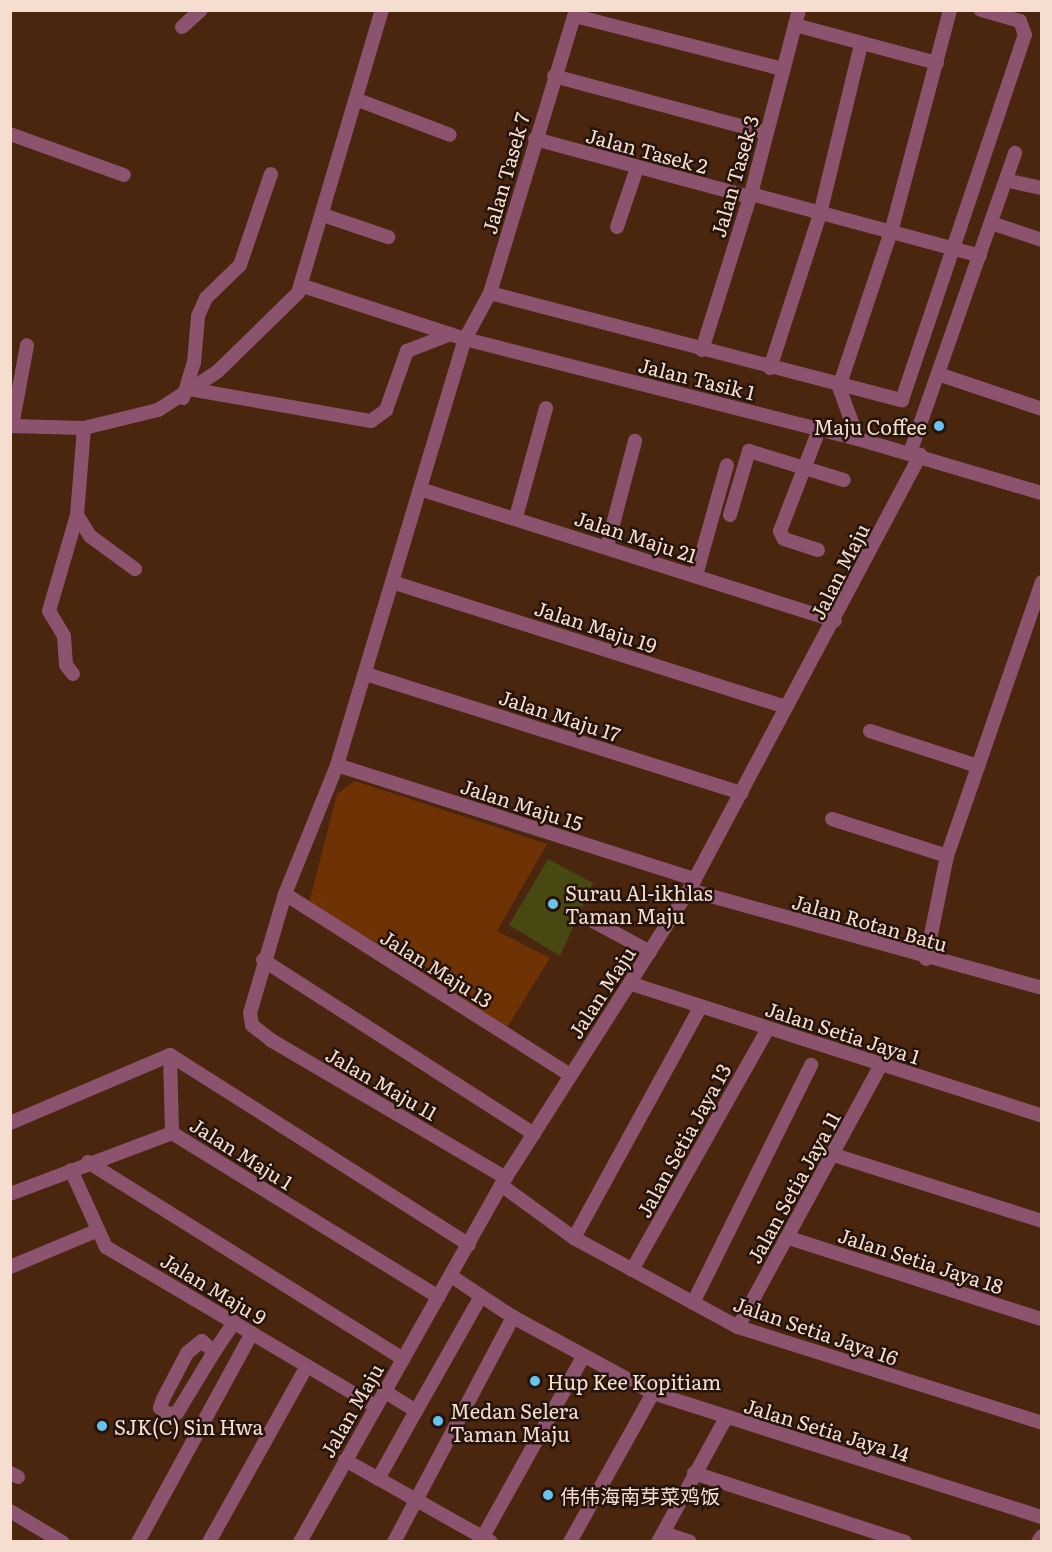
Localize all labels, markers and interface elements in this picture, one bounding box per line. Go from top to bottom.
street label: Jalan Tasek 7 [476,110,534,236]
street label: Jalan Tasek 3 [705,112,763,240]
street label: Jalan Tasek 2 [584,122,710,178]
street label: Jalan Tasik 1 [636,352,758,404]
place label: Maju Coffee [814,414,927,438]
marker: Maju Coffee [932,419,946,433]
street label: Jalan Maju 21 [572,505,700,567]
street label: Jalan Maju [805,519,873,623]
street label: Jalan Maju 19 [532,595,660,657]
street label: Jalan Maju 17 [496,684,624,746]
street label: Jalan Maju 15 [458,773,586,835]
place label: Surau Al-ikhlas Taman Maju [565,880,713,927]
street label: Jalan Rotan Batu [790,888,950,956]
marker: Surau Al-ikhlas Taman Maju [546,897,560,911]
street label: Jalan Maju 13 [377,924,497,1012]
street label: Jalan Maju [562,942,640,1042]
street label: Jalan Setia Jaya 1 [763,996,923,1068]
street label: Jalan Maju 11 [322,1041,442,1125]
street label: Jalan Setia Jaya 13 [631,1059,735,1221]
street label: Jalan Setia Jaya 11 [741,1107,845,1267]
street label: Jalan Maju 1 [186,1112,298,1194]
street label: Jalan Setia Jaya 18 [835,1222,1007,1298]
street label: Jalan Maju 9 [157,1247,271,1329]
street label: Jalan Setia Jaya 16 [731,1291,901,1369]
street label: Jalan Maju [314,1359,388,1461]
place label: Hup Kee Kopitiam [547,1369,721,1393]
marker: Hup Kee Kopitiam [528,1374,542,1388]
street label: Jalan Setia Jaya 14 [741,1392,913,1466]
place label: Medan Selera Taman Maju [450,1398,579,1445]
place label: SJK(C) Sin Hwa [114,1414,263,1438]
marker: Medan Selera Taman Maju [431,1414,445,1428]
marker: SJK(C) Sin Hwa [95,1419,109,1433]
place label: 伟伟海南芽菜鸡饭 [560,1483,720,1507]
marker: 伟伟海南芽菜鸡饭 [541,1488,555,1502]

